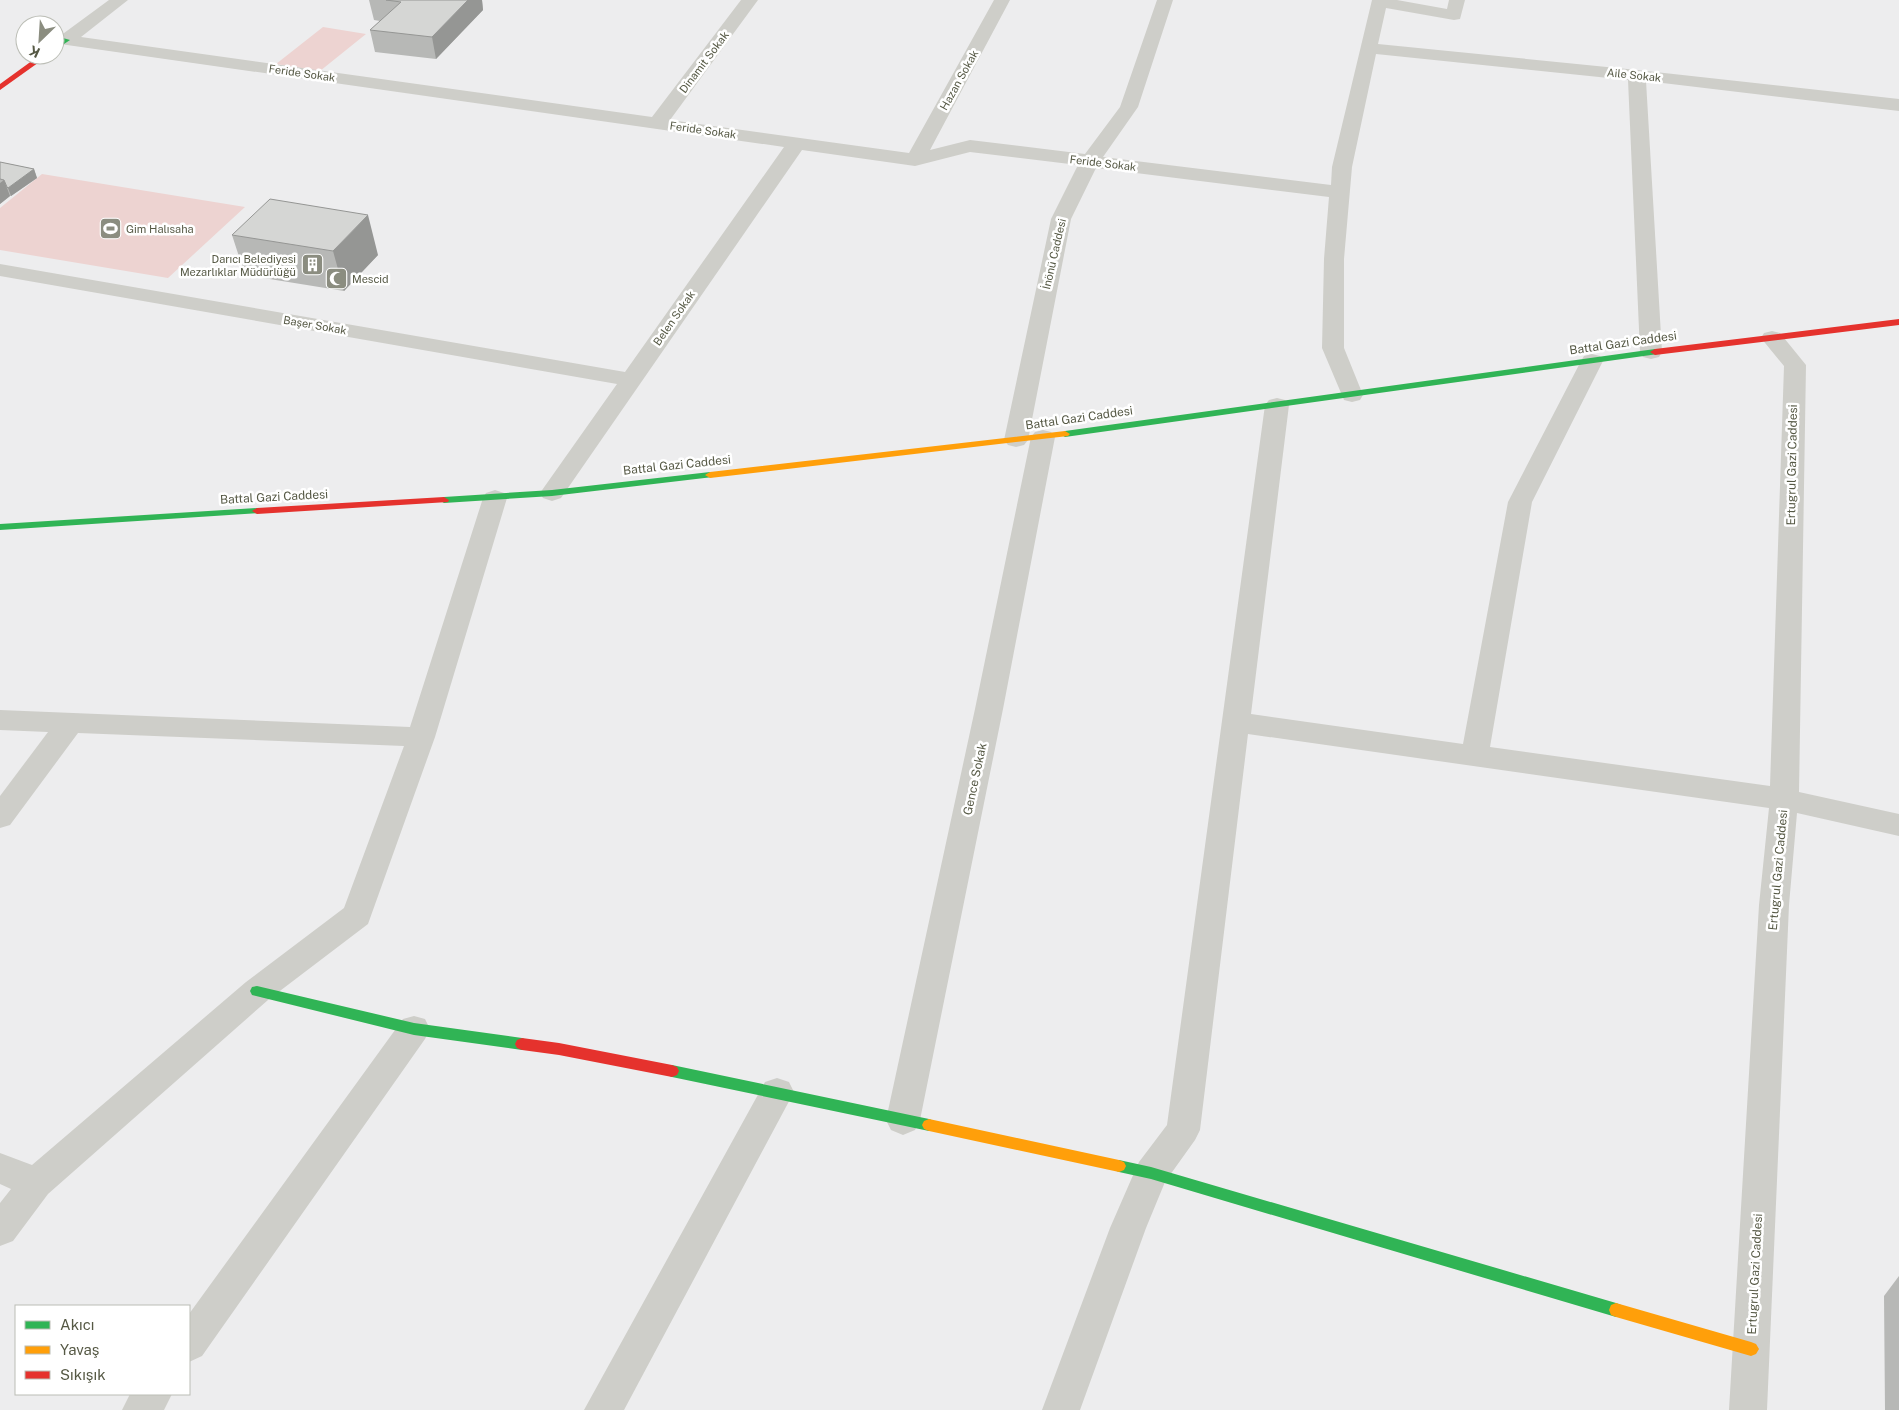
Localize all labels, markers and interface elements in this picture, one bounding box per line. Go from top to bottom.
north arrow [15,15,65,65]
street label: Dinamit Sokak [677,29,731,95]
text: K [27,42,42,61]
street label: Hazan Sokak [938,48,980,112]
street label: Feride Sokak [268,62,336,84]
street label: Aile Sokak [1606,66,1662,84]
street label: Feride Sokak [669,119,737,141]
street label: Feride Sokak [1069,153,1137,173]
sports icon: Gim Halısaha [98,217,122,241]
street label: İnönü Caddesi [1039,217,1068,291]
place label: Gim Halısaha [126,223,194,235]
place label: Darıcı Belediyesi Mezarlıklar Müdürlüğü [180,253,296,278]
building icon: Darıcı Belediyesi Mezarlıklar Müdürlüğü [300,253,324,277]
mosque icon: Mescid [324,267,348,291]
place label: Mescid [352,273,389,285]
street label: Belen Sokak [651,288,697,348]
street label: Başer Sokak [282,314,348,337]
street label: Battal Gazi Caddesi [1568,329,1678,357]
street label: Battal Gazi Caddesi [1024,404,1134,432]
street label: Ertugrul Gazi Caddesi [1784,404,1800,526]
street label: Battal Gazi Caddesi [622,452,732,478]
street label: Battal Gazi Caddesi [220,487,328,507]
street label: Gence Sokak [961,741,990,816]
street label: Ertugrul Gazi Caddesi [1766,809,1790,931]
street label: Ertugrul Gazi Caddesi [1745,1213,1765,1335]
legend [15,1305,190,1395]
text: Akıcı [60,1316,94,1333]
text: Yavaş [60,1341,99,1358]
text: Sıkışık [60,1366,106,1383]

